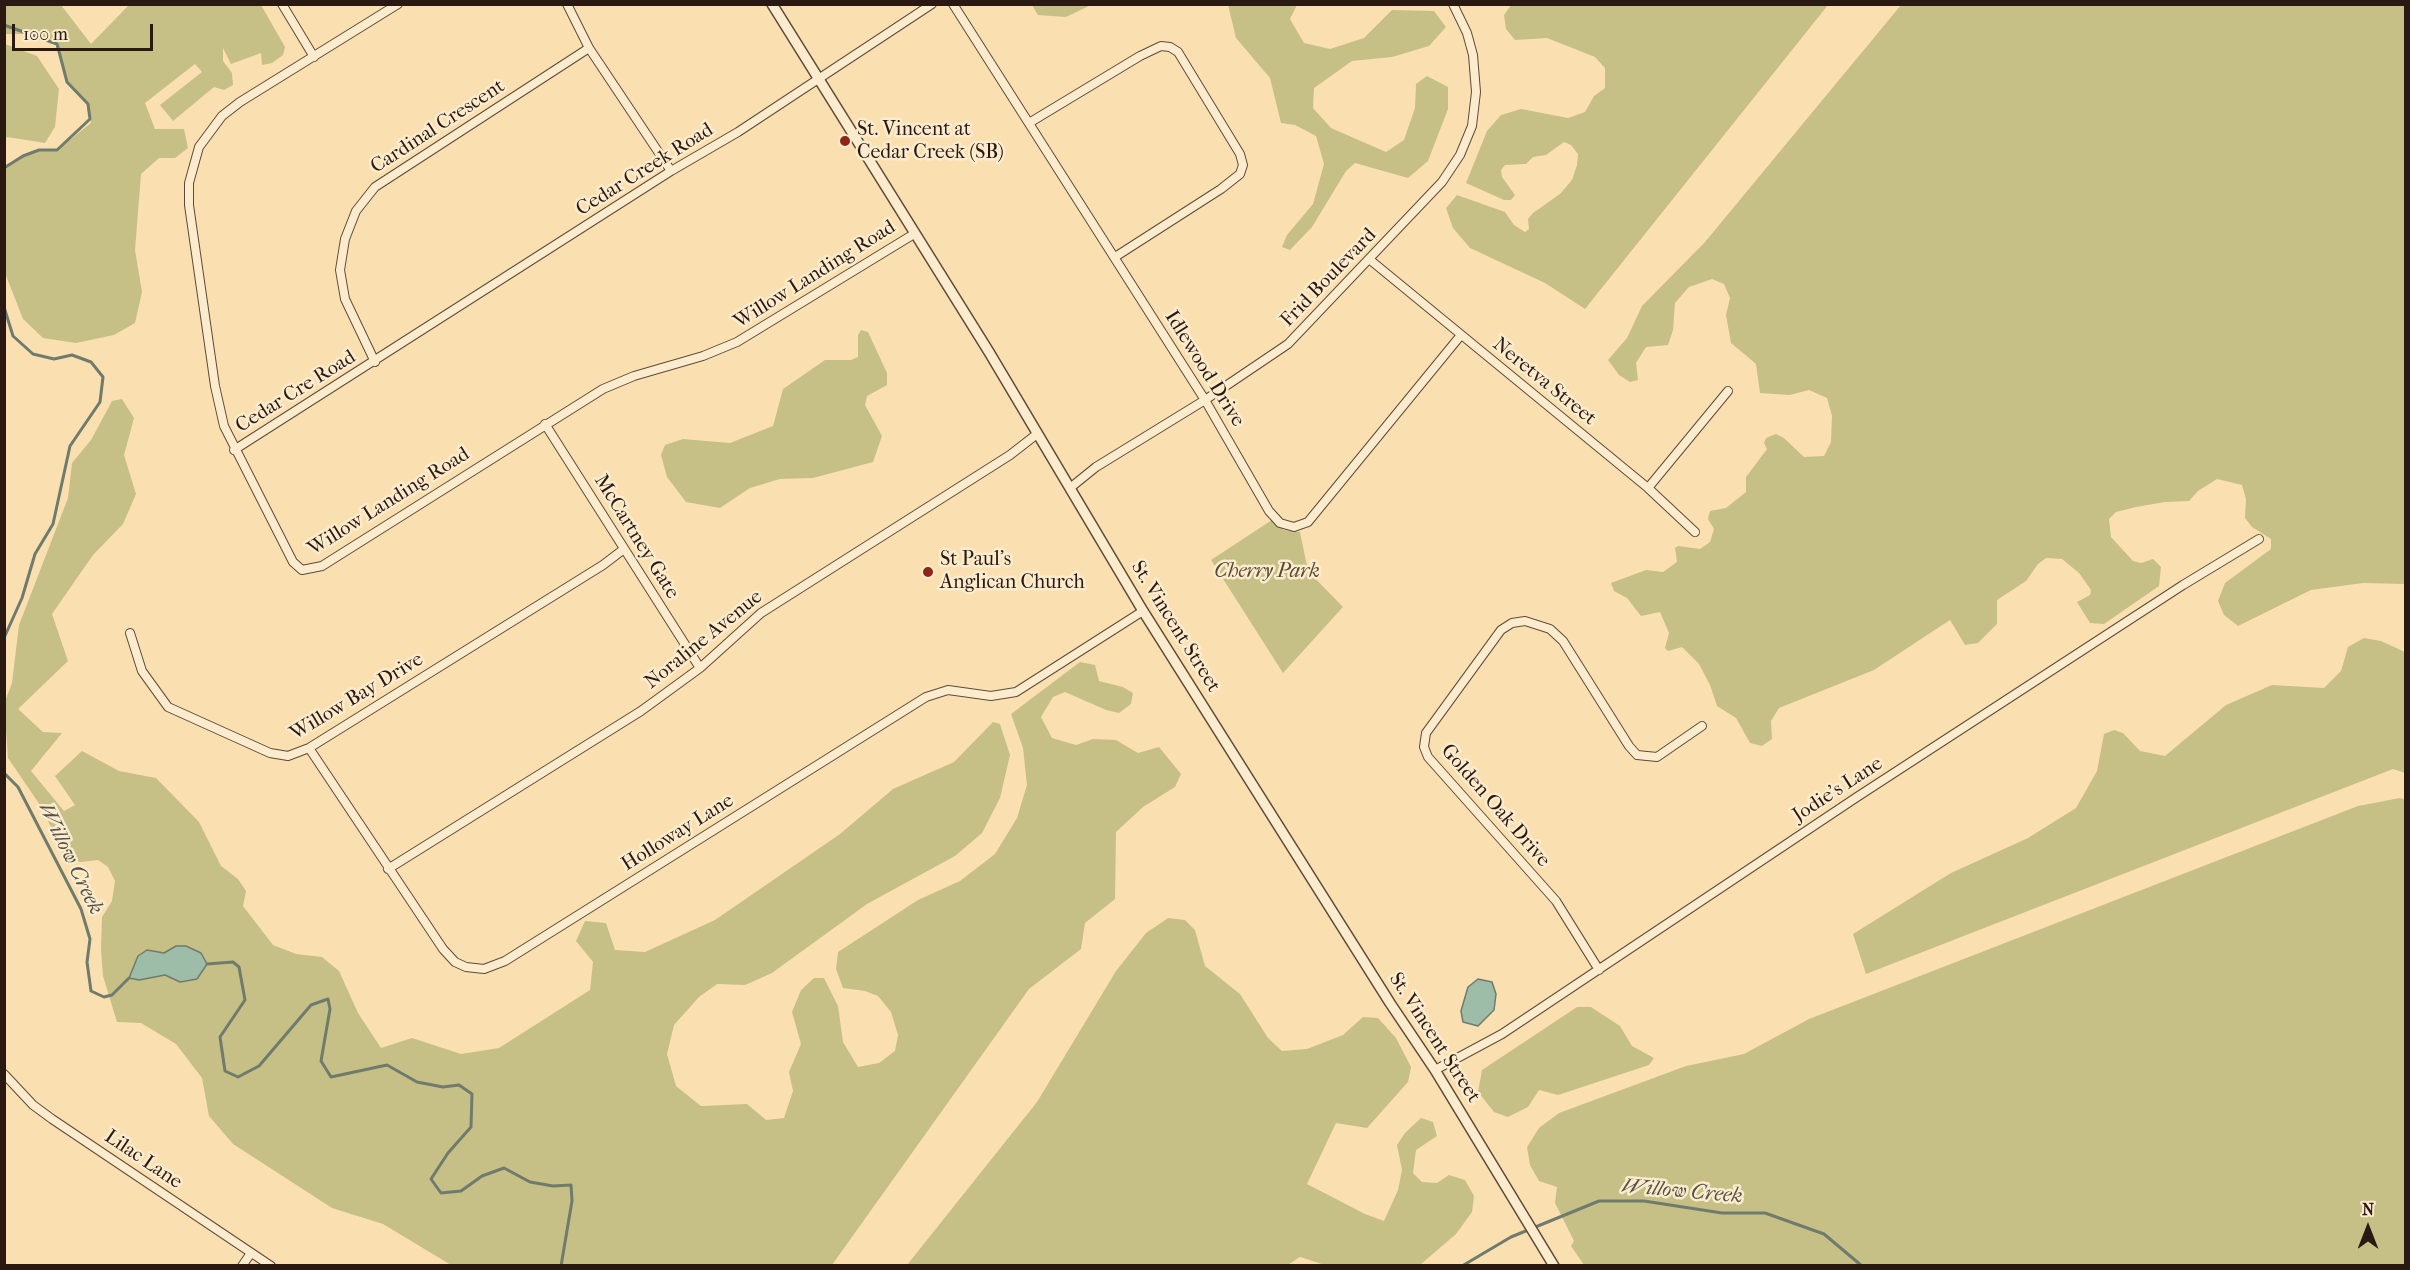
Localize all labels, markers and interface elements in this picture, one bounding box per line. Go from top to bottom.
scale bar [15,12,156,50]
text: 100 m [23,24,68,45]
street label: Cardinal Crescent [367,75,509,179]
street label: Cedar Creek Road [572,118,718,222]
place label: St. Vincent at Cedar Creek (SB) [857,118,1004,165]
marker: St. Vincent at Cedar Creek (SB) [838,134,852,148]
street label: Willow Landing Road [730,216,900,334]
street label: Frid Boulevard [1276,224,1382,332]
street label: Idlewood Drive [1159,307,1249,431]
street label: Neretva Street [1487,333,1601,431]
street label: Cedar Cre Road [232,346,360,438]
street label: Willow Landing Road [304,443,474,561]
street label: McCartney Gate [588,470,684,604]
place label: St Paul’s Anglican Church [940,548,1085,595]
street label: St. Vincent Street [1125,557,1225,697]
park label: Cherry Park [1214,560,1320,584]
marker: St Paul’s Anglican Church [921,565,935,579]
street label: Noraline Avenue [640,585,768,695]
street label: Willow Bay Drive [286,648,428,746]
street label: Golden Oak Drive [1435,740,1555,872]
street label: Jodie's Lane [1789,752,1887,828]
street label: Holloway Lane [618,789,738,877]
water label: Willow Creek [32,799,108,919]
street label: St. Vincent Street [1383,968,1485,1108]
street label: Lilac Lane [100,1125,186,1195]
water label: Willow Creek [1621,1174,1743,1210]
north arrow [2338,1198,2398,1258]
text: N [2362,1200,2374,1219]

